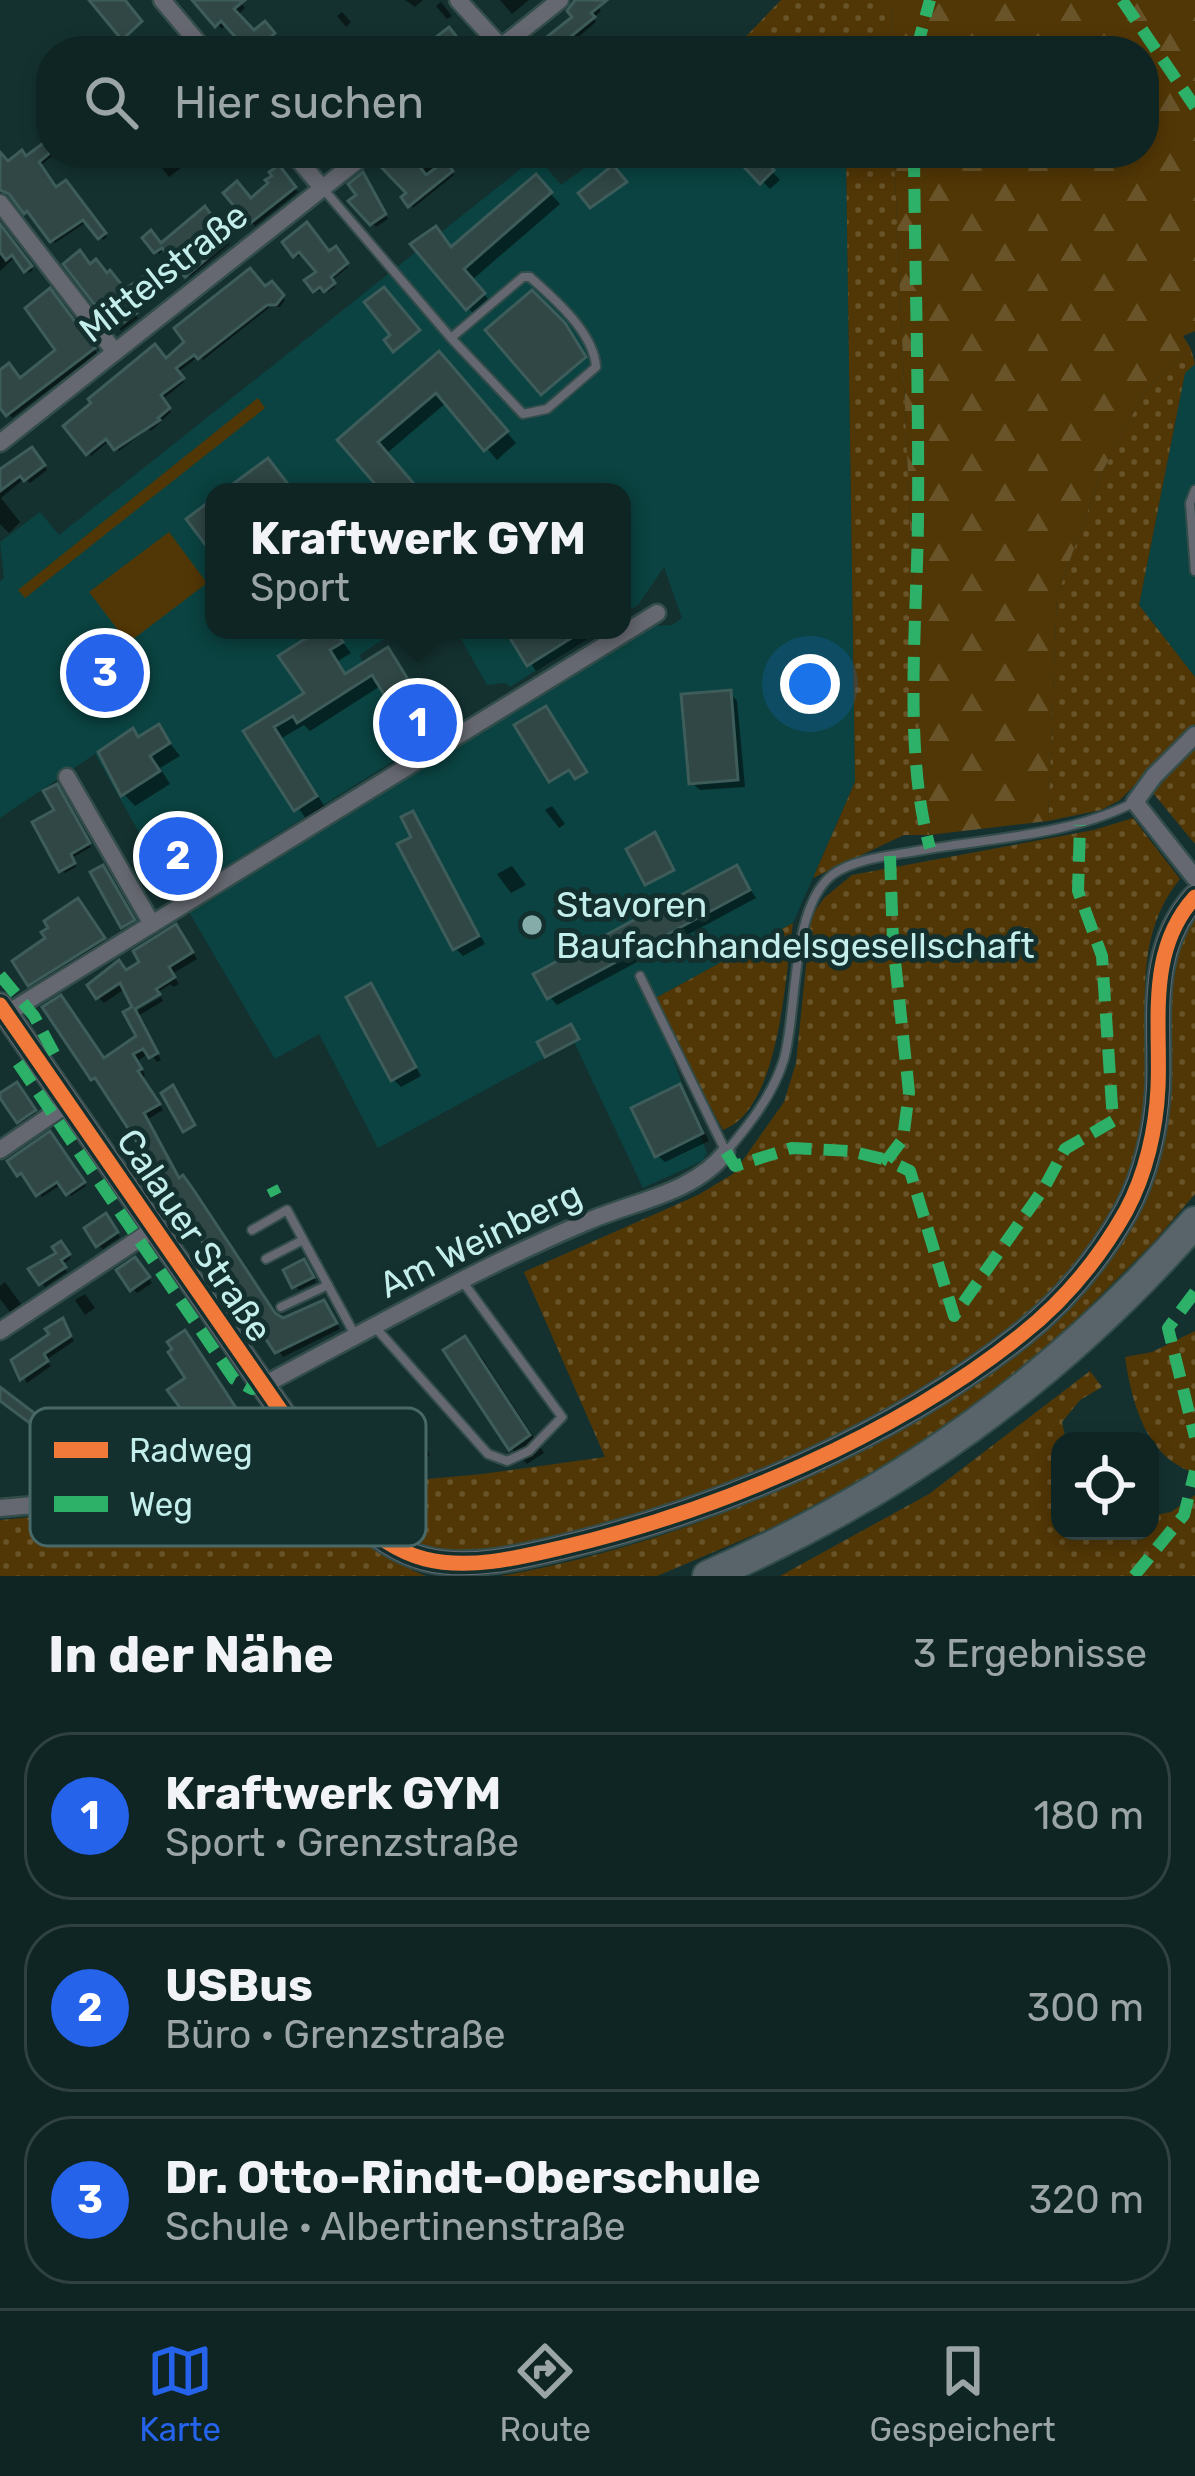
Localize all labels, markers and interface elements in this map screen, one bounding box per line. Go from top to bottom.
search box [36,36,1159,168]
icon: search [78,69,144,135]
text: Hier suchen [174,76,424,129]
street label: Mittelstraße [71,193,256,351]
popup [205,483,631,639]
text: Kraftwerk GYM [250,512,586,565]
text: Sport [250,565,350,611]
pin: 3 [66,628,144,718]
your location [780,654,840,714]
pin: 1 [379,678,457,768]
pin: 2 [139,811,217,901]
place label: Stavoren Baufachhandelsgesellschaft [556,883,1035,967]
marker: Stavoren Baufachhandelsgesellschaft [519,912,545,938]
street label: Calauer Straße [108,1121,281,1350]
street label: Am Weinberg [372,1172,588,1307]
legend [30,1408,426,1546]
text: Radweg [129,1431,253,1470]
map controls [1051,1432,1159,1540]
button: locate [1051,1432,1159,1540]
text: Weg [129,1485,193,1524]
text: In der Nähe [48,1624,334,1685]
text: 3 Ergebnisse [913,1631,1147,1677]
text: Kraftwerk GYM [165,1767,501,1820]
text: 1 [80,1793,100,1839]
text: 180 m [1034,1793,1144,1839]
text: Sport · Grenzstraße [165,1820,519,1866]
text: USBus [165,1959,313,2012]
text: 2 [77,1985,103,2031]
text: 300 m [1027,1985,1144,2031]
text: Büro · Grenzstraße [165,2012,506,2058]
text: Dr. Otto-Rindt-Oberschule [165,2151,761,2204]
text: 3 [77,2177,103,2223]
text: 320 m [1029,2177,1144,2223]
text: Schule · Albertinenstraße [165,2204,626,2250]
tab: Karte [139,2338,221,2449]
tab: Route [499,2338,591,2449]
tab: Gespeichert [870,2338,1056,2449]

